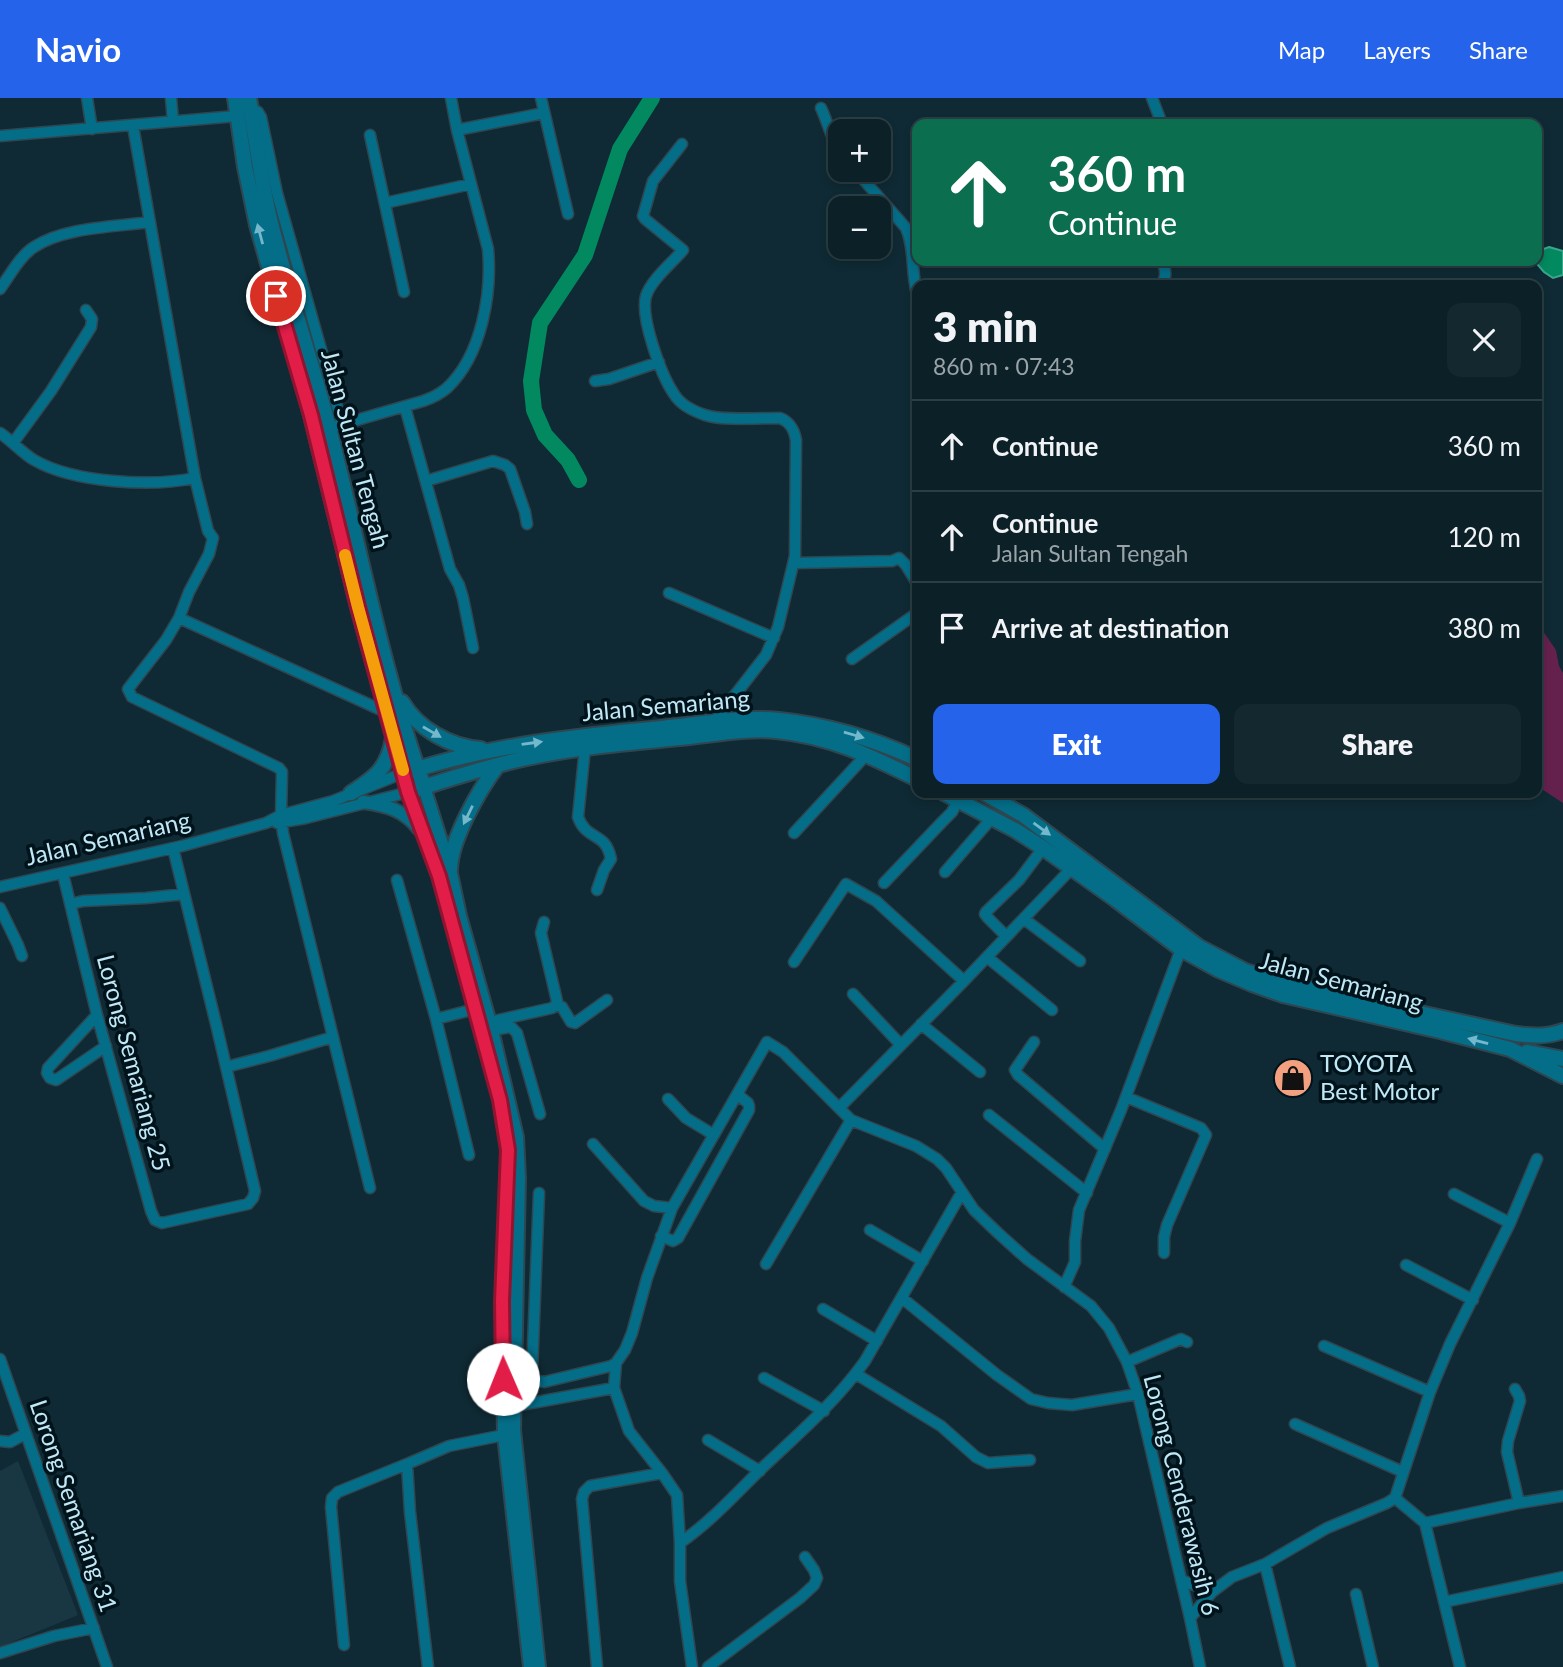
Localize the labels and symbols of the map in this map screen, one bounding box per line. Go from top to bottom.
one-way arrow [254,223,264,244]
pin [246,266,306,326]
street label: Jalan Sultan Tengah [316,346,397,551]
street label: Jalan Semariang [581,683,751,726]
one-way arrow [423,725,442,738]
one-way arrow [844,731,865,741]
one-way arrow [521,738,543,749]
street label: Jalan Semariang [22,804,193,871]
one-way arrow [463,805,474,825]
one-way arrow [1033,822,1051,836]
street label: Jalan Semariang [1256,945,1426,1016]
street label: Lorong Semariang 25 [92,951,177,1174]
one-way arrow [1467,1035,1489,1046]
place label: TOYOTA Best Motor [1320,1048,1440,1105]
shop icon: TOYOTA Best Motor [1272,1057,1314,1099]
position arrow [466,1342,540,1416]
street label: Lorong Cenderawasih 6 [1138,1371,1226,1618]
street label: Lorong Semariang 31 [24,1396,124,1615]

